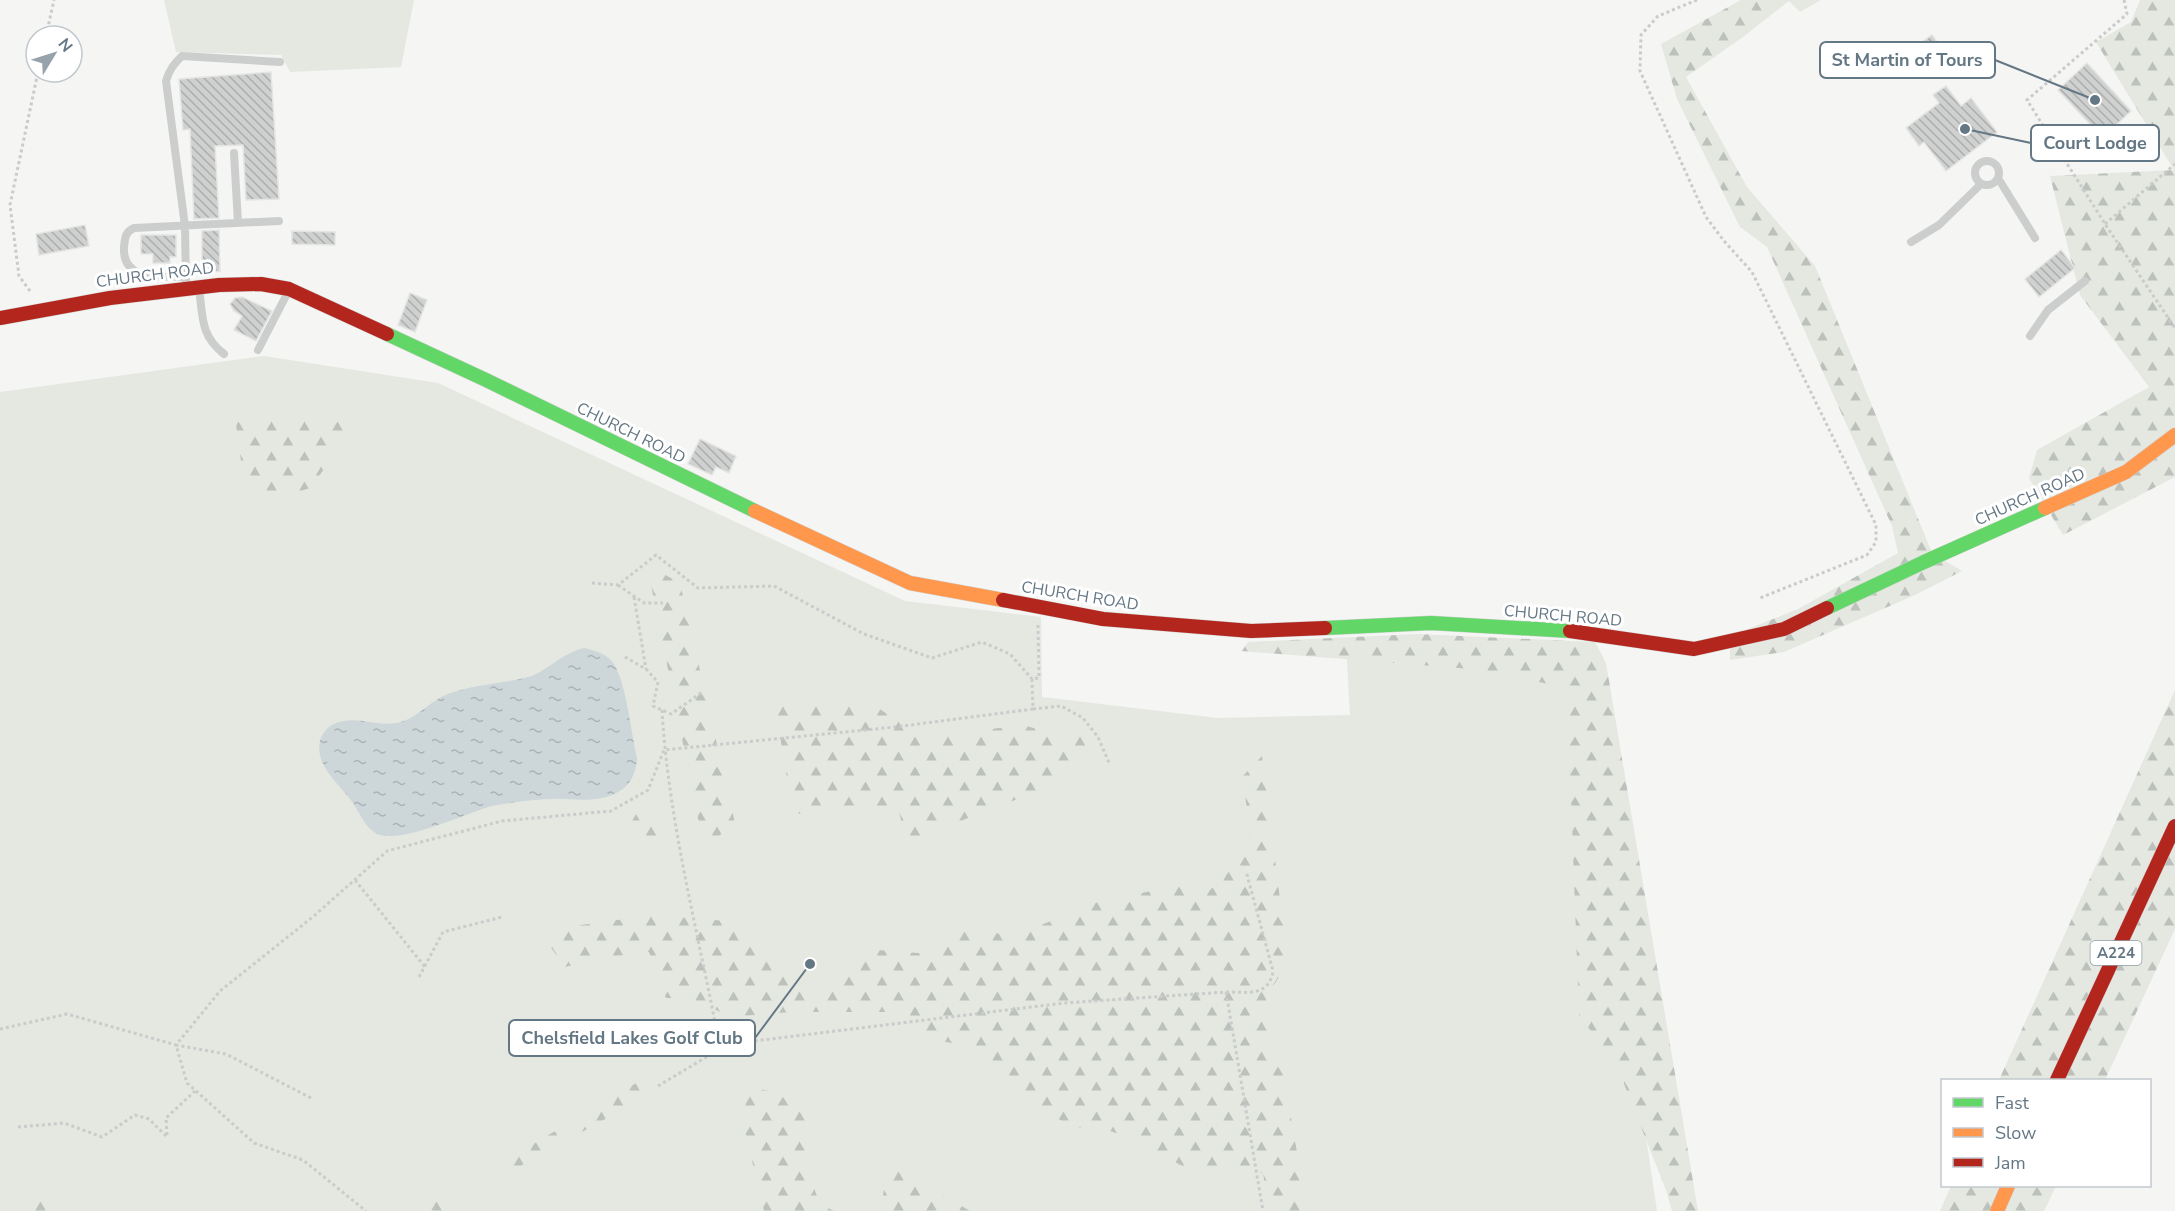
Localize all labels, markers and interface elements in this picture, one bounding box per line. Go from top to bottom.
north arrow [24,24,84,84]
text: N [53,34,77,57]
callout: St Martin of Tours [1820,42,1995,78]
text: St Martin of Tours [1832,48,1983,72]
callout: Court Lodge [2031,125,2159,161]
text: Court Lodge [2043,131,2147,155]
street label: CHURCH ROAD [95,257,215,293]
street label: CHURCH ROAD [573,397,689,469]
street label: CHURCH ROAD [1971,463,2089,531]
street label: CHURCH ROAD [1020,576,1140,616]
street label: CHURCH ROAD [1503,600,1623,632]
road number: A224 [2090,941,2142,965]
callout: Chelsfield Lakes Golf Club [509,1020,755,1056]
text: Chelsfield Lakes Golf Club [521,1026,743,1050]
legend [1941,1079,2151,1187]
text: Fast [1995,1091,2030,1115]
text: Slow [1995,1121,2036,1145]
text: Jam [1994,1151,2026,1175]

